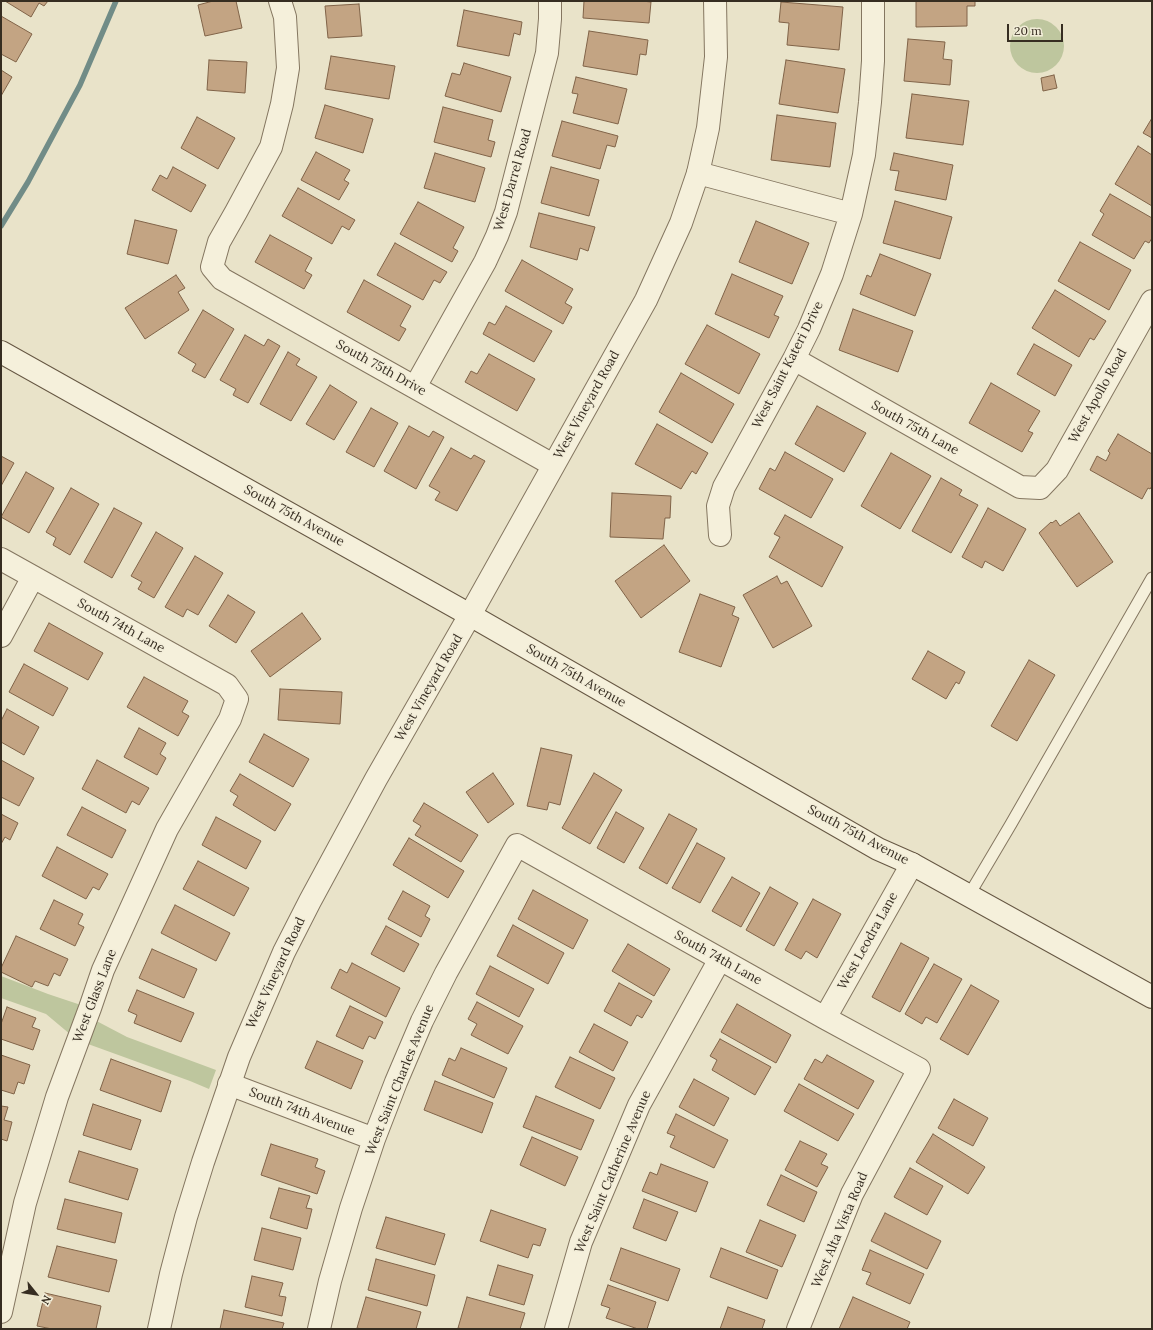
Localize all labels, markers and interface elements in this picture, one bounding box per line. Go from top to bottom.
scale bar [1009,16,1065,42]
text: 20 m [1014,23,1042,38]
street label: West Darrel Road [491,127,535,233]
street label: West Saint Kateri Drive [749,299,827,431]
street label: South 75th Drive [333,337,429,399]
street label: West Apollo Road [1066,346,1130,446]
street label: West Vineyard Road [551,348,623,462]
street label: South 75th Lane [868,397,962,459]
street label: South 75th Avenue [241,482,347,550]
street label: South 74th Lane [75,596,167,656]
street label: West Vineyard Road [392,632,466,744]
street label: South 75th Avenue [523,641,629,711]
street label: South 75th Avenue [805,802,911,868]
street label: West Leodra Lane [835,890,901,992]
street label: West Vineyard Road [243,915,309,1031]
street label: South 74th Lane [672,928,764,988]
street label: West Glass Lane [70,947,120,1045]
street label: West Saint Charles Avenue [363,1002,437,1158]
street label: South 74th Avenue [247,1085,357,1139]
street label: West Saint Catherine Avenue [572,1088,654,1256]
street label: West Alta Vista Road [809,1170,871,1290]
north arrow [16,1274,56,1314]
text: N [38,1293,55,1307]

